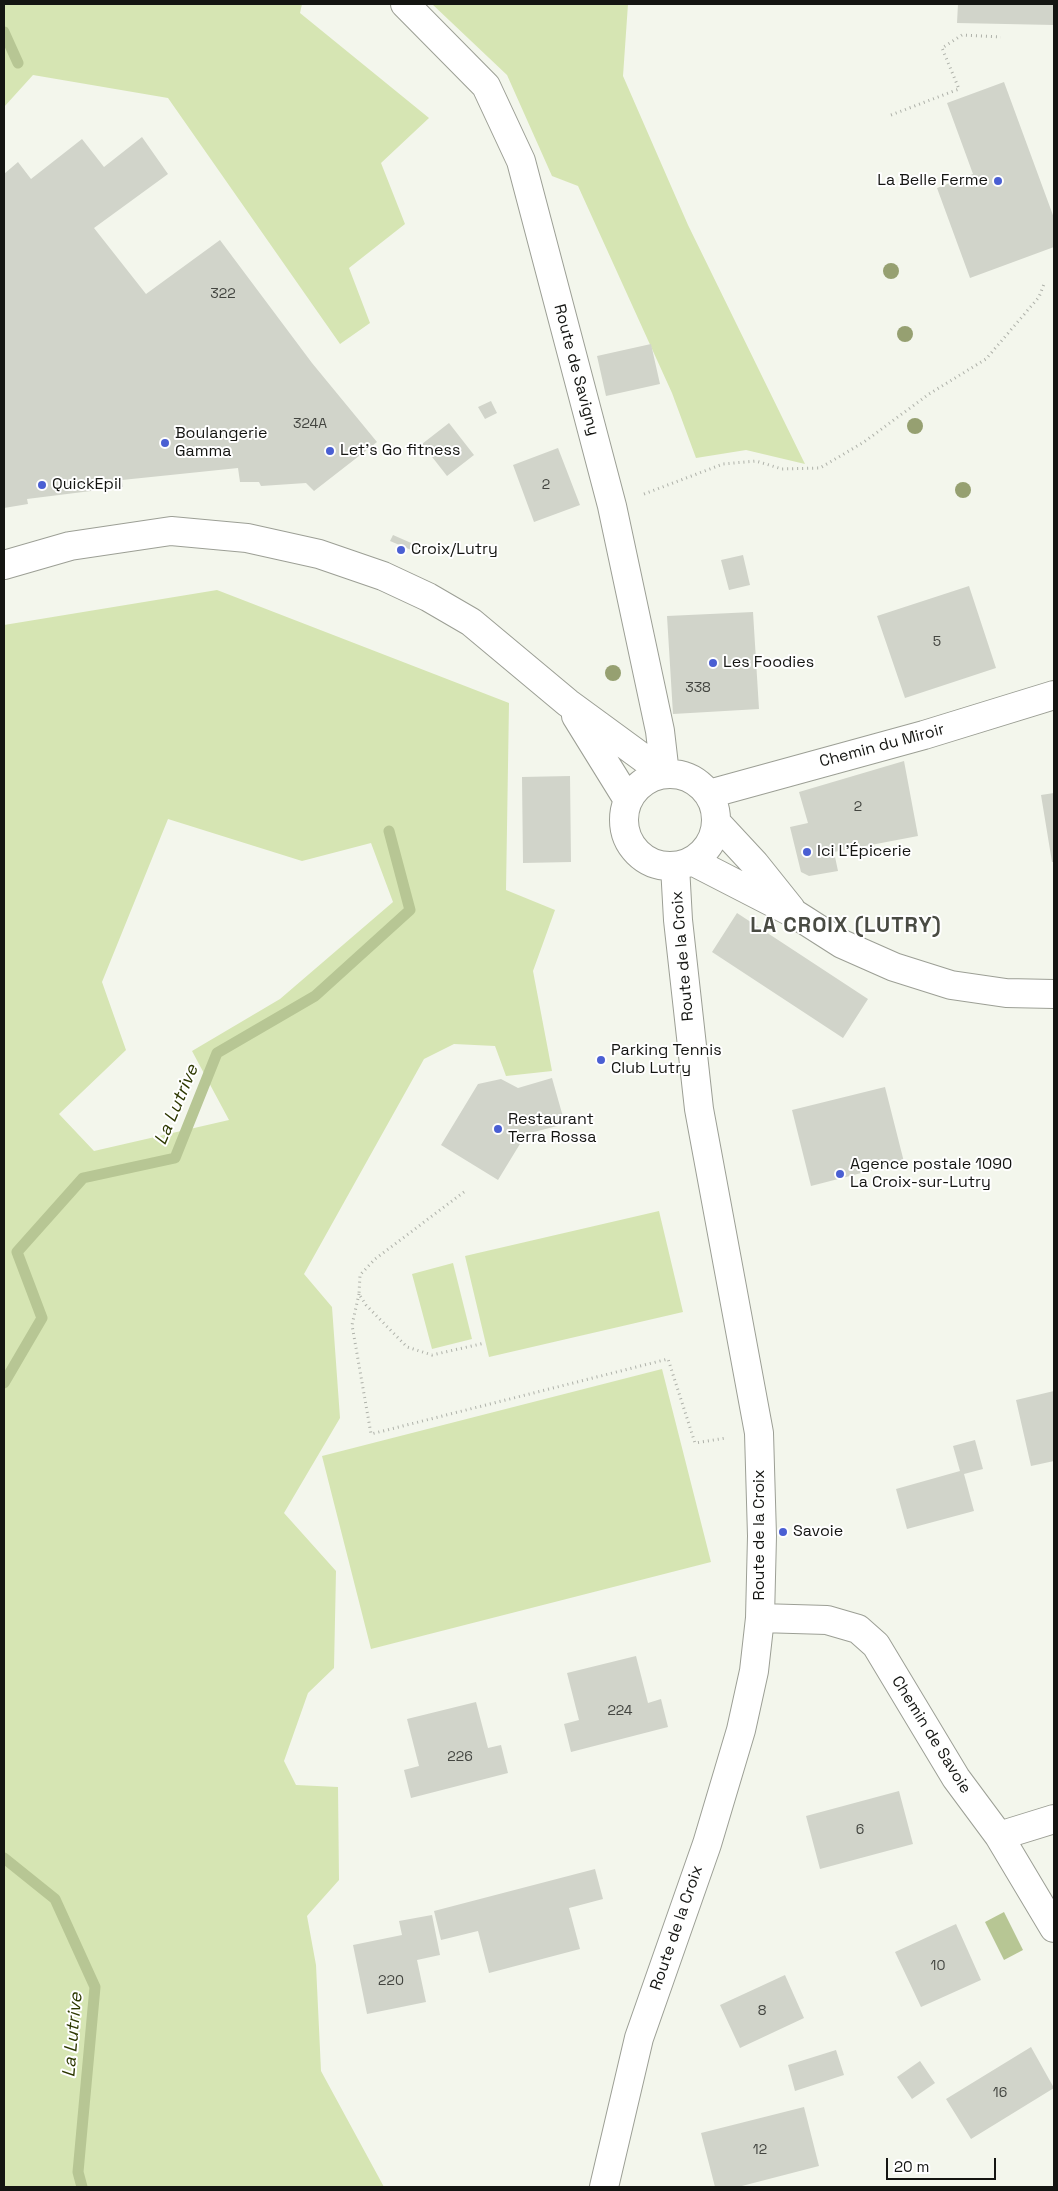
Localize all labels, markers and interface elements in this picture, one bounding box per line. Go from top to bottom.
place label: La Belle Ferme [877,171,988,191]
marker: La Belle Ferme [992,175,1004,187]
house number: 322 [210,286,236,302]
street label: Route de Savigny [549,302,603,438]
house number: 324A [293,416,327,432]
place label: Boulangerie Gamma [175,424,267,462]
marker: Boulangerie Gamma [159,437,171,449]
place label: Let's Go fitness [340,441,460,461]
marker: Let's Go fitness [324,445,336,457]
place label: QuickEpil [52,475,122,495]
house number: 2 [542,477,550,493]
marker: QuickEpil [36,479,48,491]
place label: Croix/Lutry [411,540,498,560]
marker: Croix/Lutry [395,544,407,556]
house number: 5 [933,634,941,650]
place label: Les Foodies [723,653,814,673]
marker: Les Foodies [707,657,719,669]
house number: 338 [685,680,711,696]
street label: Chemin du Miroir [817,720,947,772]
house number: 2 [854,799,862,815]
place label: Ici L'Épicerie [817,842,911,862]
marker: Ici L'Épicerie [801,846,813,858]
street label: Route de la Croix [668,890,698,1022]
district label: LA CROIX (LUTRY) [748,913,944,939]
place label: Parking Tennis Club Lutry [611,1041,722,1079]
marker: Parking Tennis Club Lutry [595,1054,607,1066]
water label: La Lutrive [150,1062,204,1148]
place label: Restaurant Terra Rossa [508,1110,596,1148]
marker: Restaurant Terra Rossa [492,1123,504,1135]
place label: Agence postale 1090 La Croix-sur-Lutry [850,1155,1012,1193]
marker: Agence postale 1090 La Croix-sur-Lutry [834,1168,846,1180]
street label: Route de la Croix [750,1470,770,1600]
place label: Savoie [793,1522,843,1542]
marker: Savoie [777,1526,789,1538]
street label: Chemin de Savoie [887,1673,975,1797]
house number: 224 [607,1703,633,1719]
house number: 226 [447,1749,473,1765]
house number: 6 [856,1822,864,1838]
street label: Route de la Croix [647,1863,707,1993]
house number: 10 [931,1958,945,1974]
house number: 220 [378,1973,404,1989]
water label: La Lutrive [59,1992,87,2078]
house number: 8 [758,2003,766,2019]
house number: 16 [993,2085,1007,2101]
house number: 12 [753,2142,767,2158]
scale bar [888,2148,998,2180]
text: 20 m [894,2157,929,2176]

